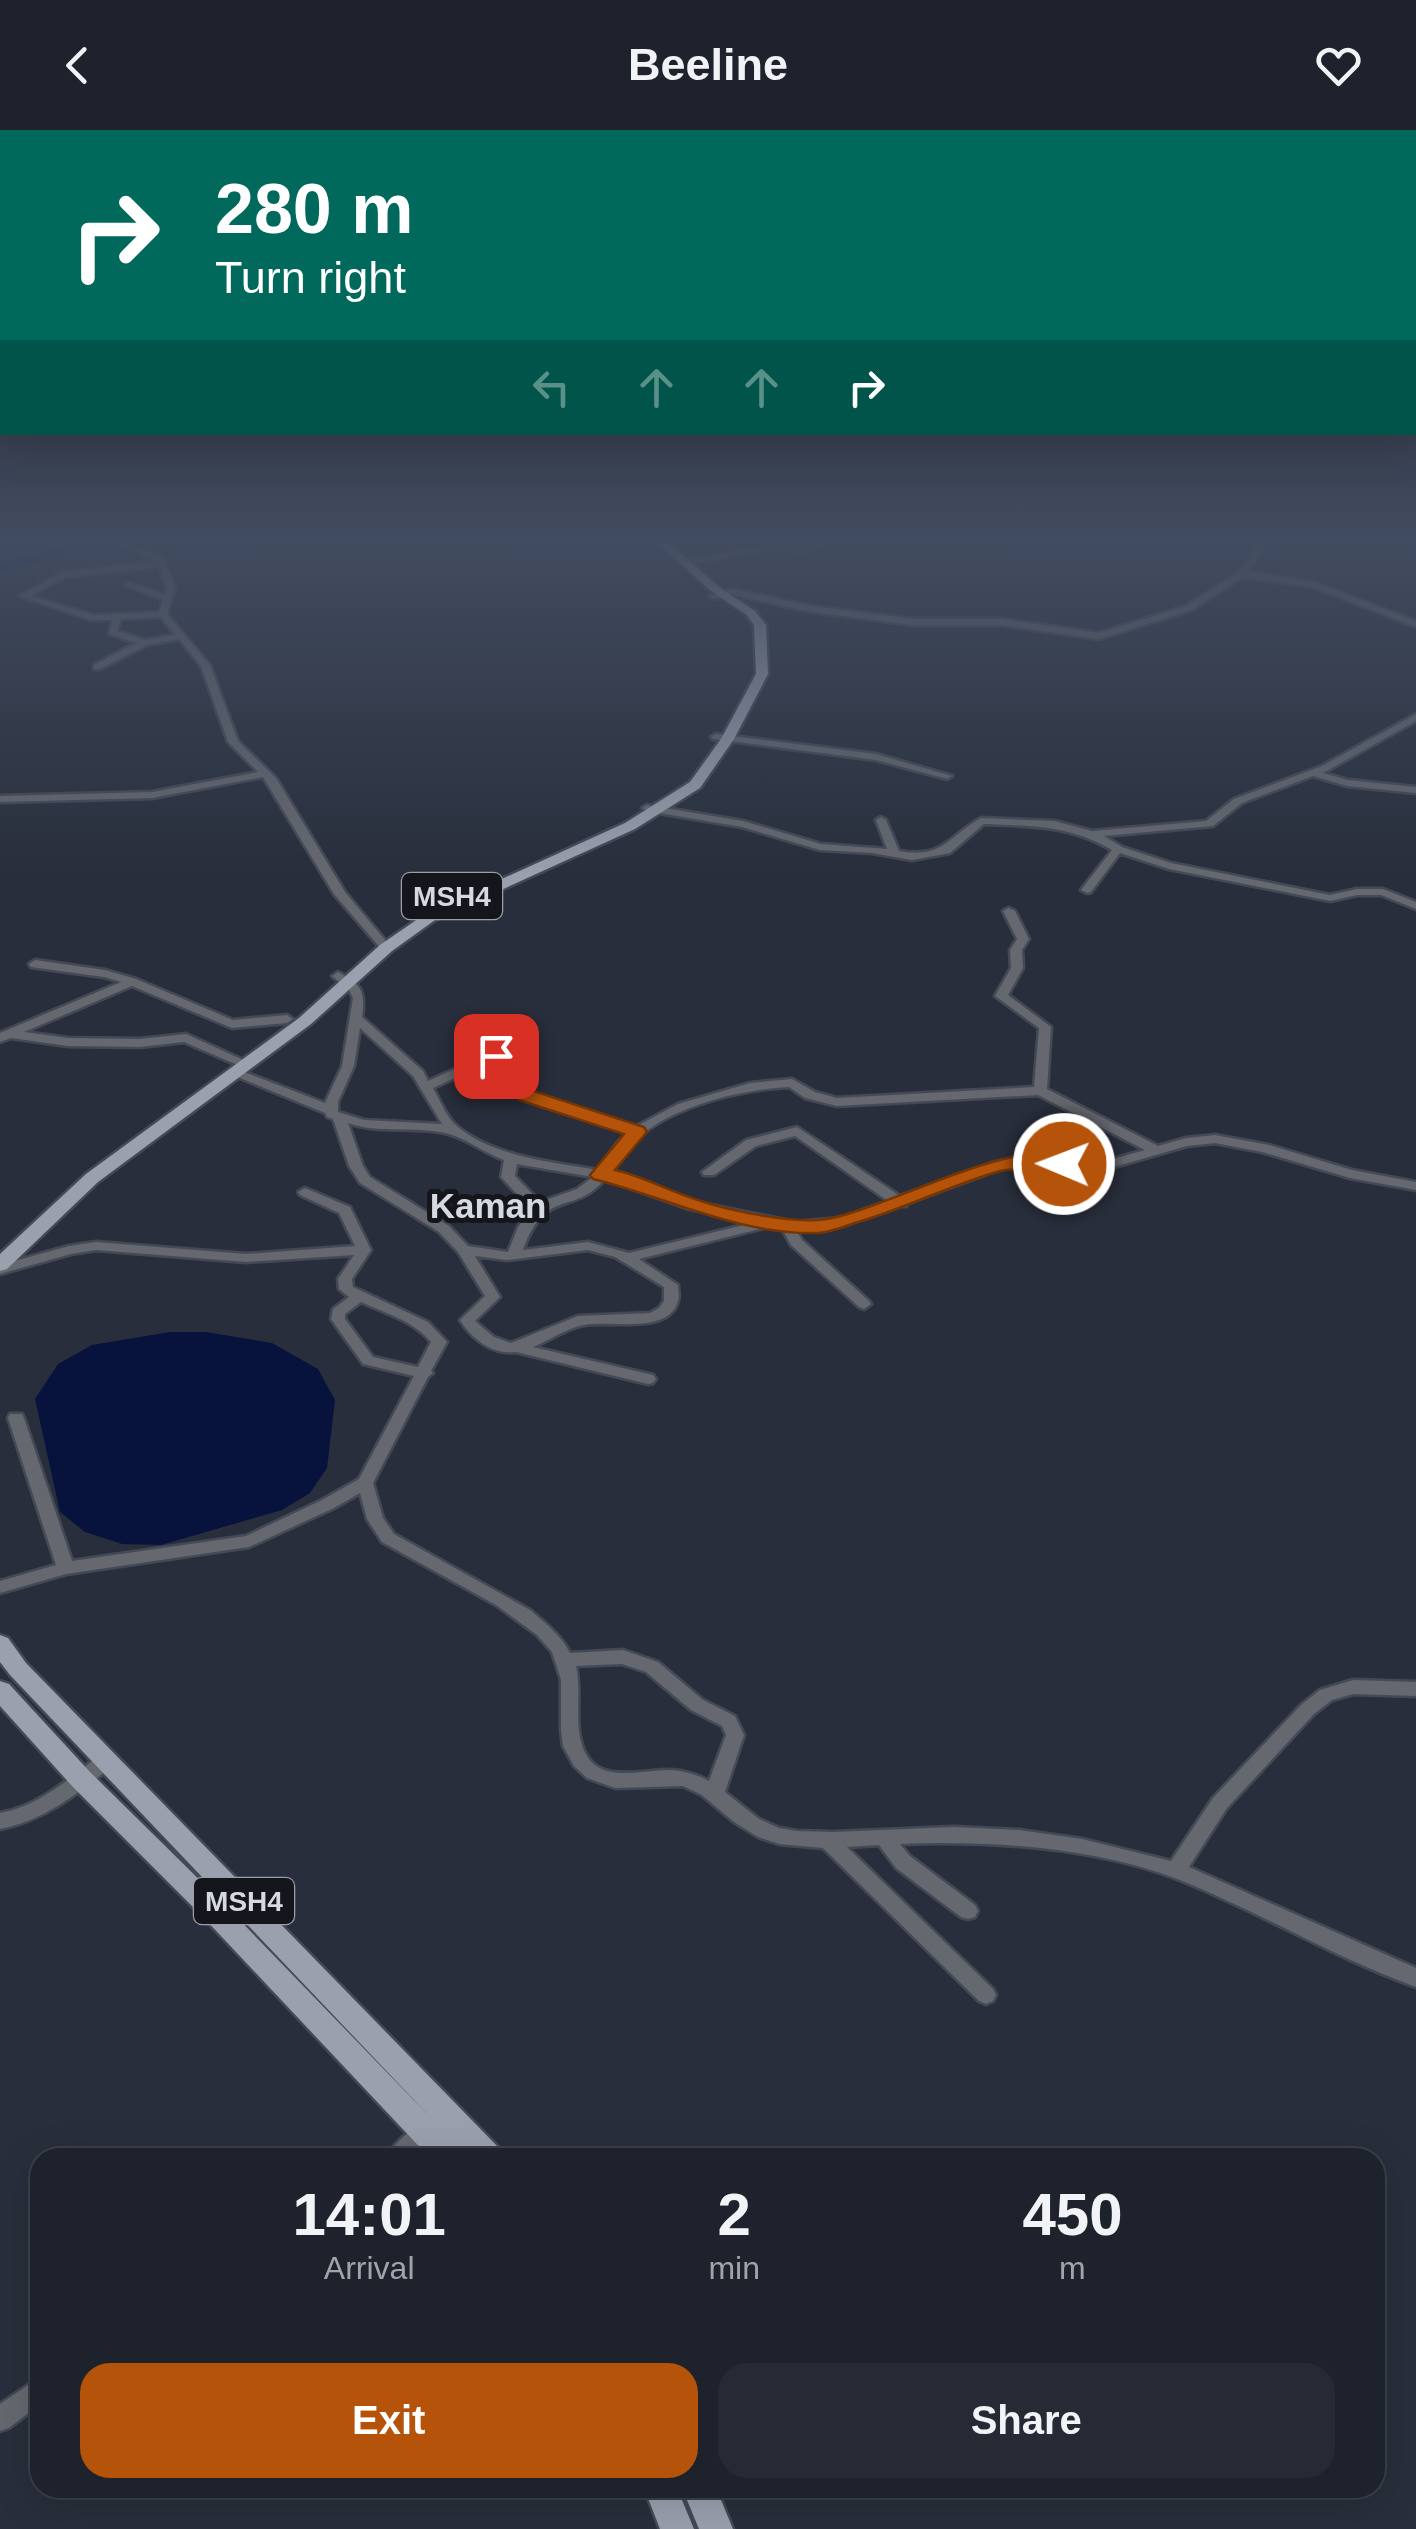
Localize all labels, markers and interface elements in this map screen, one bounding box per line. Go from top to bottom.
icon: back [50,38,105,93]
icon: heart [1311,38,1366,93]
text: Beeline [628,39,788,90]
icon: right [50,170,180,300]
text: 280 m [215,170,413,248]
text: Turn right [215,252,406,303]
icon: left [524,360,579,415]
icon: ahead [629,360,684,415]
icon: ahead [734,360,789,415]
icon: right [839,360,894,415]
road number: MSH4 [402,873,502,919]
pin [454,1014,539,1099]
icon: arrive [469,1029,524,1084]
position arrow [1012,1112,1116,1216]
district label: Kaman [430,1186,546,1225]
road number: MSH4 [194,1878,294,1924]
text: 14:01 [292,2181,446,2248]
text: 2 [717,2181,751,2248]
text: 450 [1022,2181,1123,2248]
text: Arrival [324,2250,415,2286]
text: min [708,2250,760,2286]
text: m [1059,2250,1086,2286]
button: Exit [80,2363,698,2478]
button: Share [718,2363,1335,2478]

